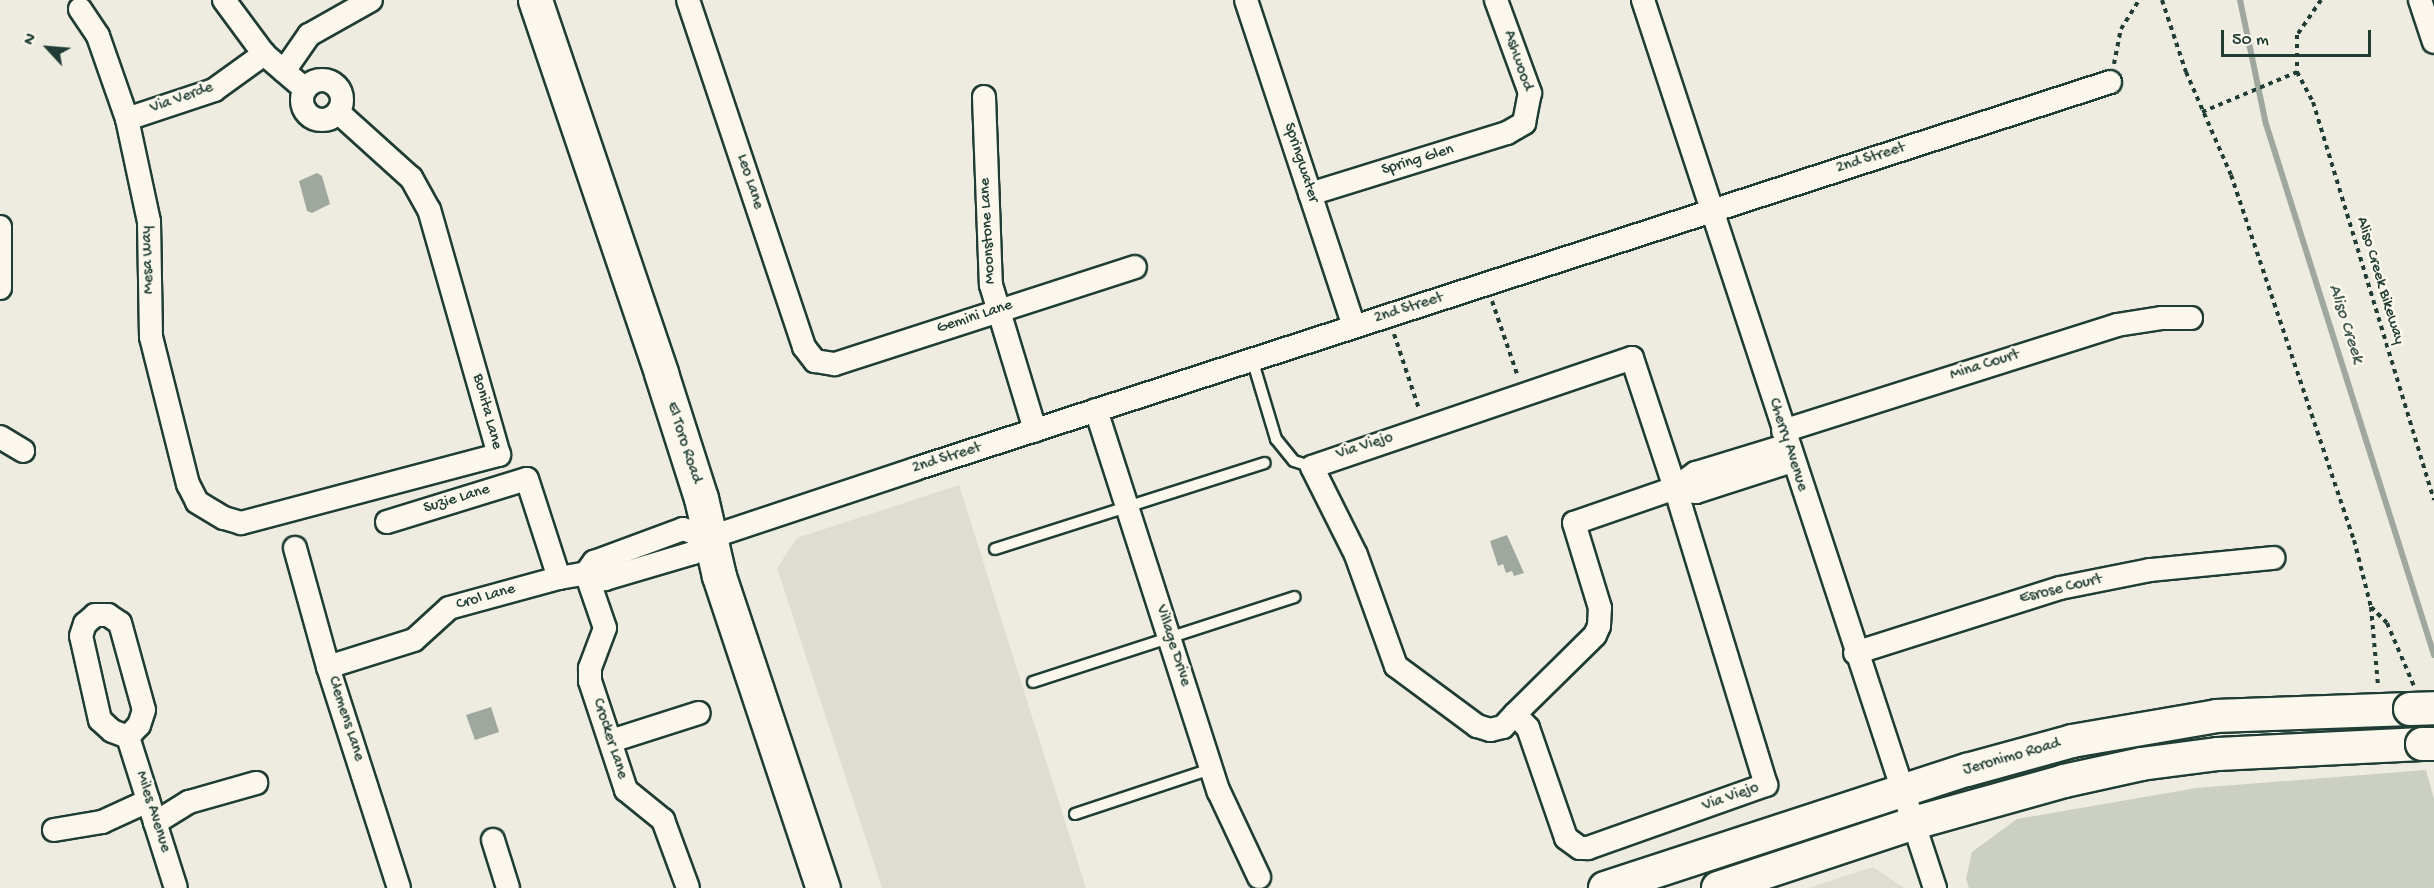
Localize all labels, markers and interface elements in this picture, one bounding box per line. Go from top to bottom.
north arrow [18,18,78,78]
scale bar [2224,18,2374,56]
street label: Ashwood [1498,28,1536,94]
text: 50 m [2232,30,2269,51]
text: N [21,31,42,49]
street label: Via Verde [148,79,216,119]
street label: Springwater [1278,121,1322,205]
street label: 2nd Street [1834,139,1908,179]
street label: Spring Glen [1380,141,1456,181]
street label: Leo Lane [731,152,767,212]
street label: Moonstone Lane [977,177,1001,285]
street label: Aliso Creek Bikeway [2350,215,2408,347]
street label: Mesa Way [138,226,160,294]
water label: Aliso Creek [2322,282,2368,366]
street label: 2nd Street [1372,289,1446,329]
street label: Gemini Lane [935,297,1015,339]
street label: Mina Court [1948,346,2022,386]
street label: Bonita Lane [467,372,505,452]
street label: Cherry Avenue [1763,396,1811,494]
street label: El Toro Road [661,400,705,486]
street label: Via Viejo [1334,429,1396,465]
street label: 2nd Street [910,439,984,479]
street label: Suzie Lane [422,481,492,519]
street label: Esrose Court [2018,570,2104,610]
street label: Crol Lane [454,580,518,616]
street label: Village Drive [1150,603,1194,689]
street label: Clemens Lane [322,674,368,764]
street label: Crocker Lane [587,696,631,782]
street label: Jeronimo Road [1961,735,2063,781]
street label: Miles Avenue [130,769,174,855]
street label: Via Viejo [1700,779,1762,817]

